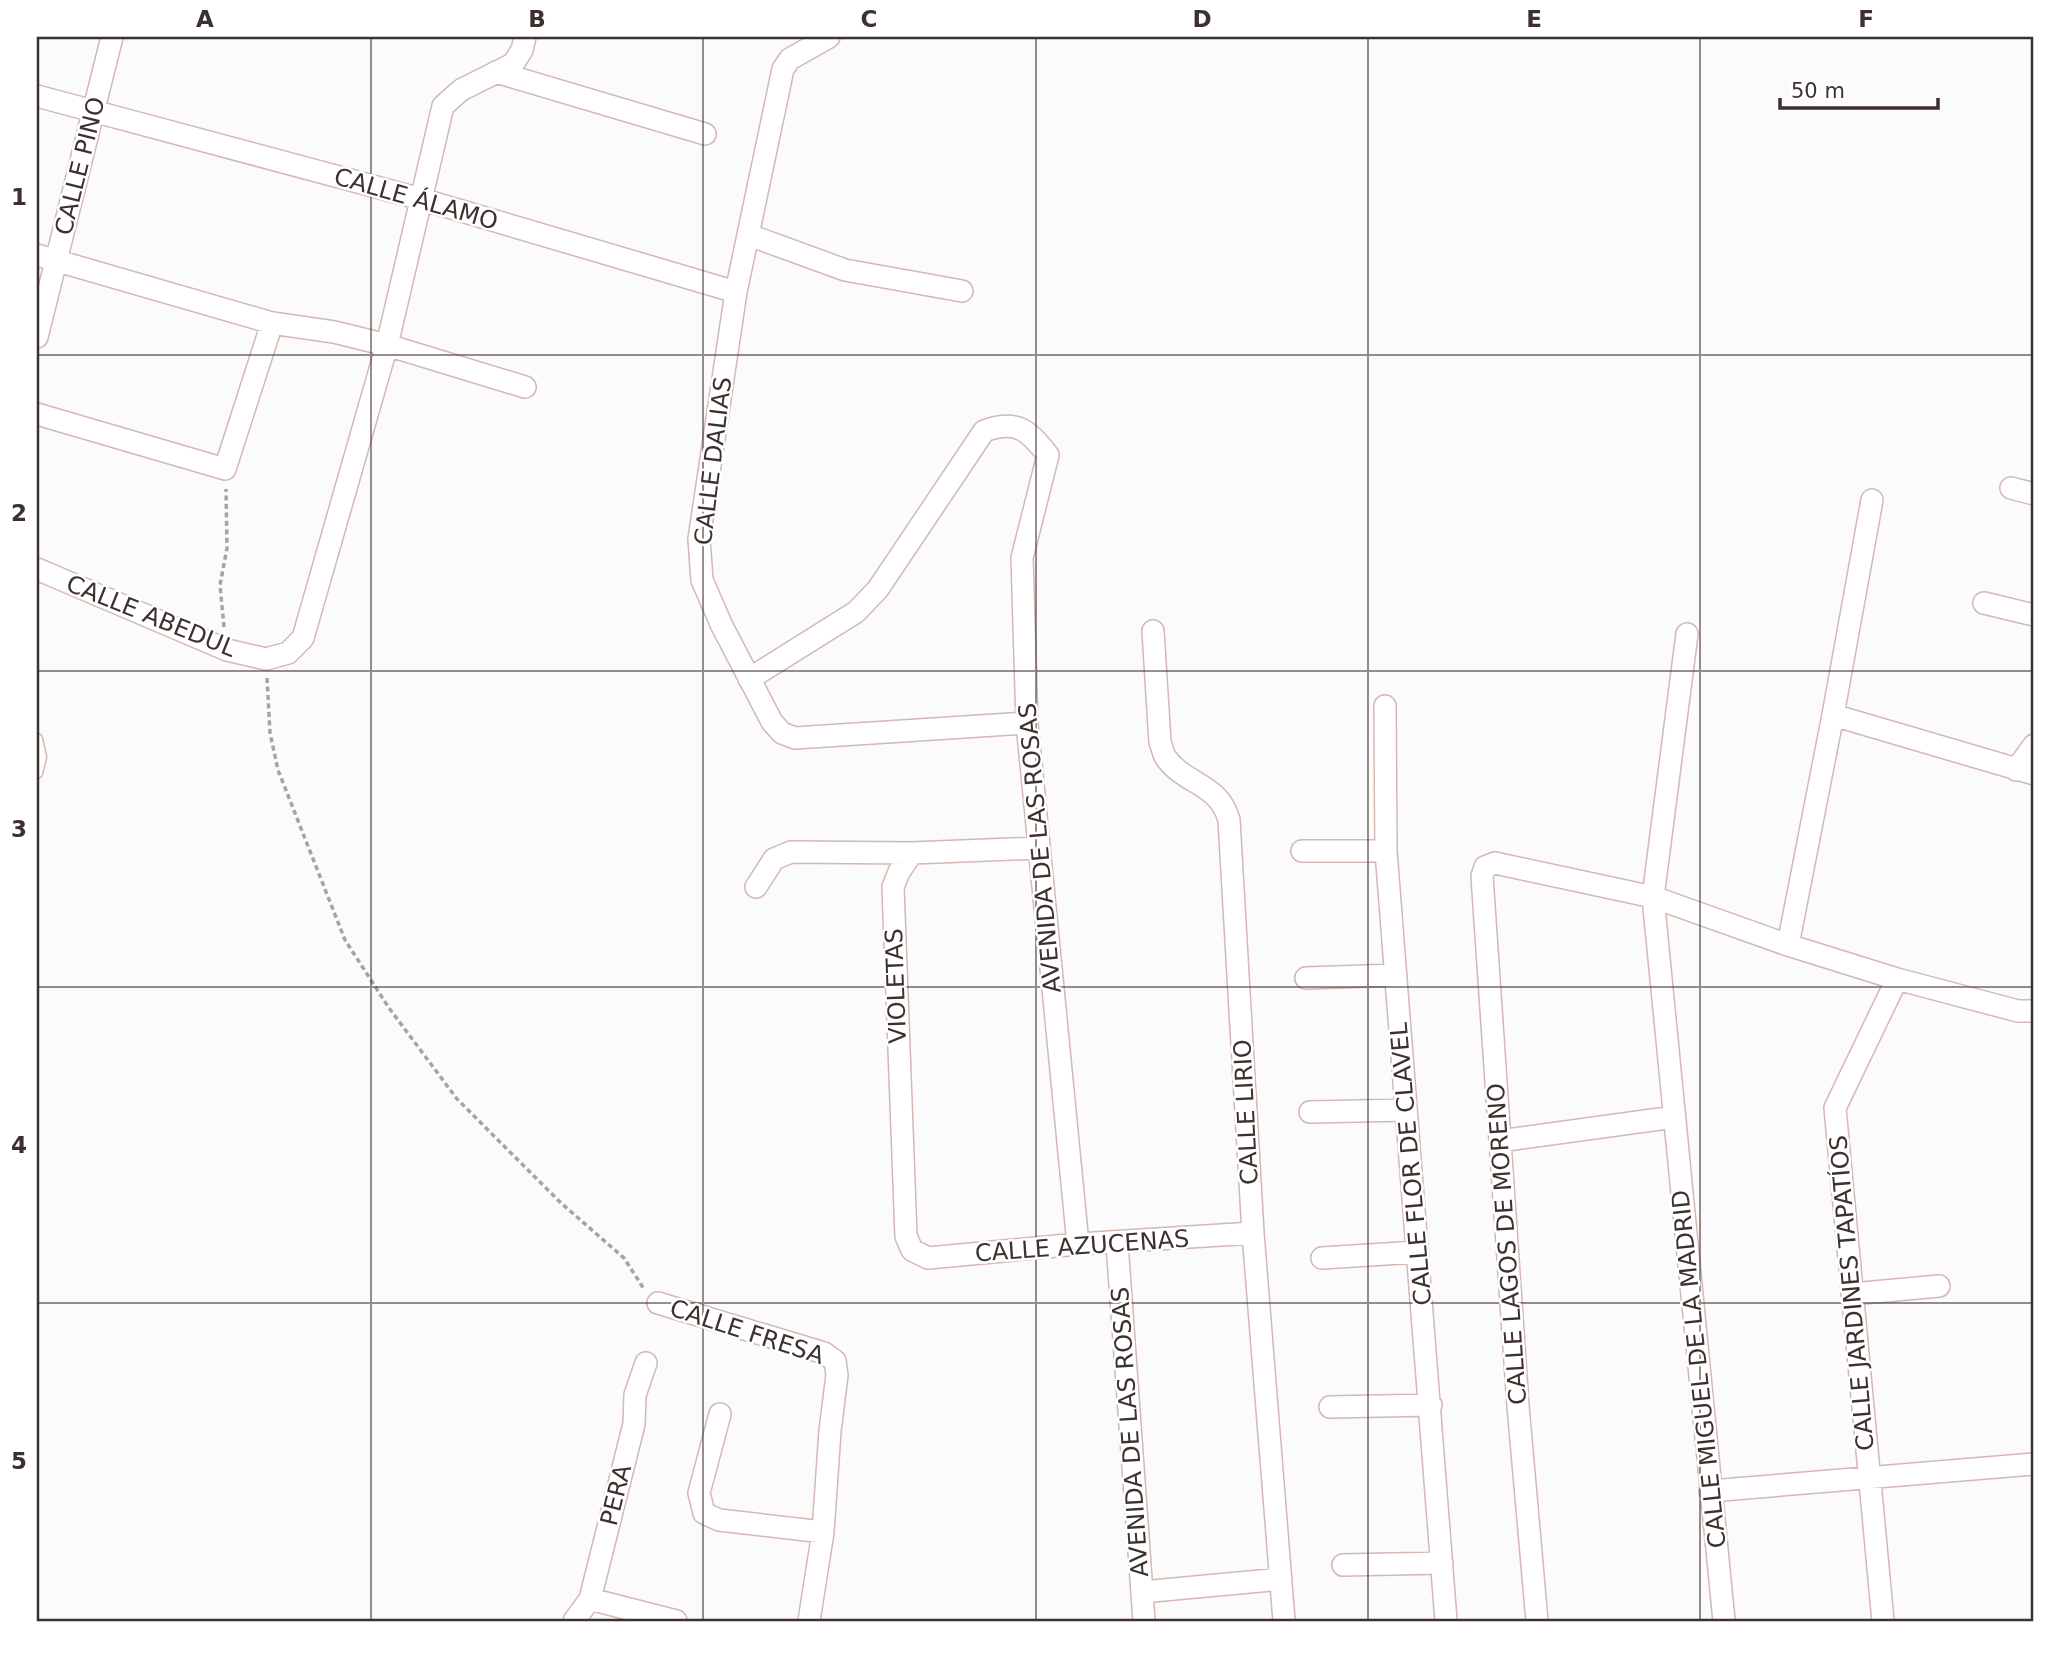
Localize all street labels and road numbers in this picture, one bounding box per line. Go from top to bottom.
street label: CALLE PINO [49,94,111,238]
street label: CALLE ÁLAMO [331,161,501,236]
street label: CALLE DALIAS [689,375,737,547]
street label: CALLE ABEDUL [62,569,240,663]
street label: AVENIDA DE LAS ROSAS [1013,702,1067,994]
street label: VIOLETAS [880,928,912,1044]
street label: CALLE FLOR DE CLAVEL [1385,1021,1437,1307]
street label: CALLE LIRIO [1228,1038,1264,1186]
street label: CALLE LAGOS DE MORENO [1482,1082,1532,1406]
street label: CALLE JARDINES TAPATÍOS [1823,1134,1880,1452]
street label: CALLE MIGUEL DE LA MADRID [1666,1189,1732,1549]
street label: CALLE AZUCENAS [974,1225,1190,1267]
street label: AVENIDA DE LAS ROSAS [1106,1286,1154,1578]
street label: CALLE FRESA [666,1294,828,1370]
street label: PERA [595,1461,637,1528]

